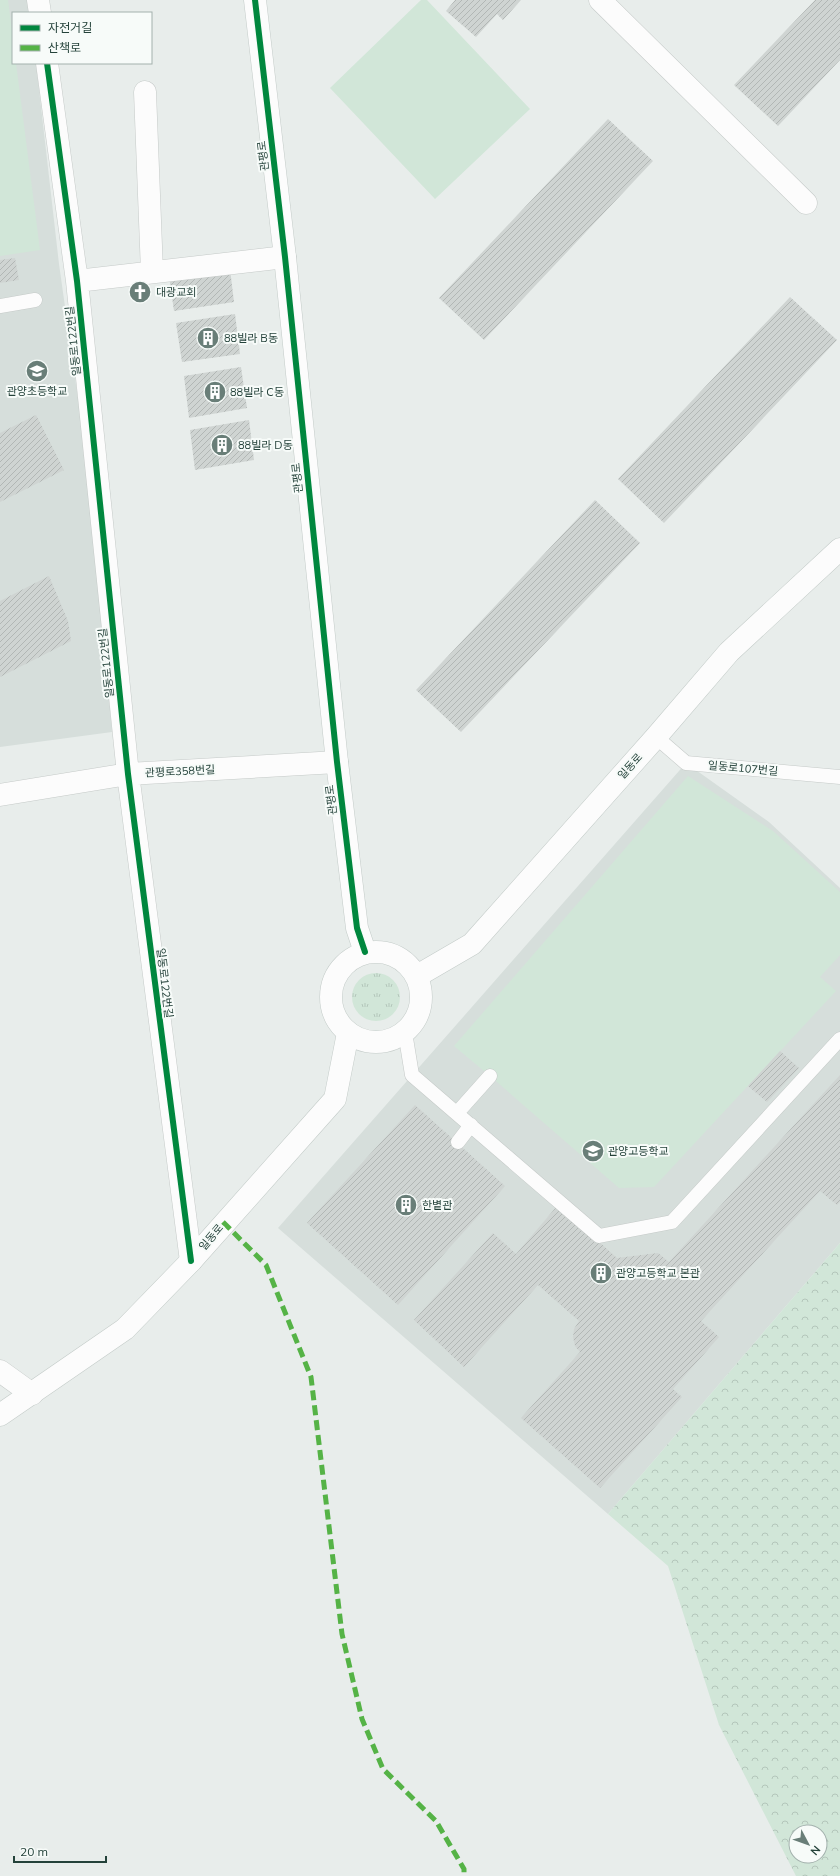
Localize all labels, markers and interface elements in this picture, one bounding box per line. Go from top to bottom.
legend [12,12,152,64]
text: 자전거길 [48,20,92,35]
text: 산책로 [48,40,81,55]
street label: 관평로 [254,140,272,172]
church icon: 대광교회 [127,279,153,305]
place label: 대광교회 [156,285,196,299]
street label: 일동로122번길 [62,305,84,377]
building icon: 88빌라 B동 [195,325,221,351]
place label: 88빌라 B동 [224,331,278,345]
school or university icon: 관양초등학교 [24,358,50,384]
building icon: 88빌라 C동 [202,379,228,405]
place label: 관양초등학교 [7,384,67,398]
place label: 88빌라 C동 [230,385,284,399]
building icon: 88빌라 D동 [209,432,235,458]
place label: 88빌라 D동 [238,438,293,452]
street label: 관평로 [288,462,306,494]
street label: 일동로122번길 [95,627,117,699]
street label: 일동로 [615,750,645,782]
street label: 일동로107번길 [707,758,779,778]
street label: 관평로358번길 [144,762,216,780]
street label: 관평로 [322,784,340,816]
street label: 일동로122번길 [154,947,176,1019]
school or university icon: 관양고등학교 [580,1138,606,1164]
place label: 관양고등학교 [608,1144,669,1158]
building icon: 한볕관 [393,1192,419,1218]
place label: 한볕관 [422,1198,452,1212]
street label: 일동로 [196,1221,226,1253]
building icon: 관양고등학교 본관 [588,1260,614,1286]
place label: 관양고등학교 본관 [616,1266,700,1280]
north arrow [788,1824,828,1864]
scale bar [14,1838,106,1864]
text: N [808,1843,824,1858]
text: 20 m [20,1844,48,1859]

